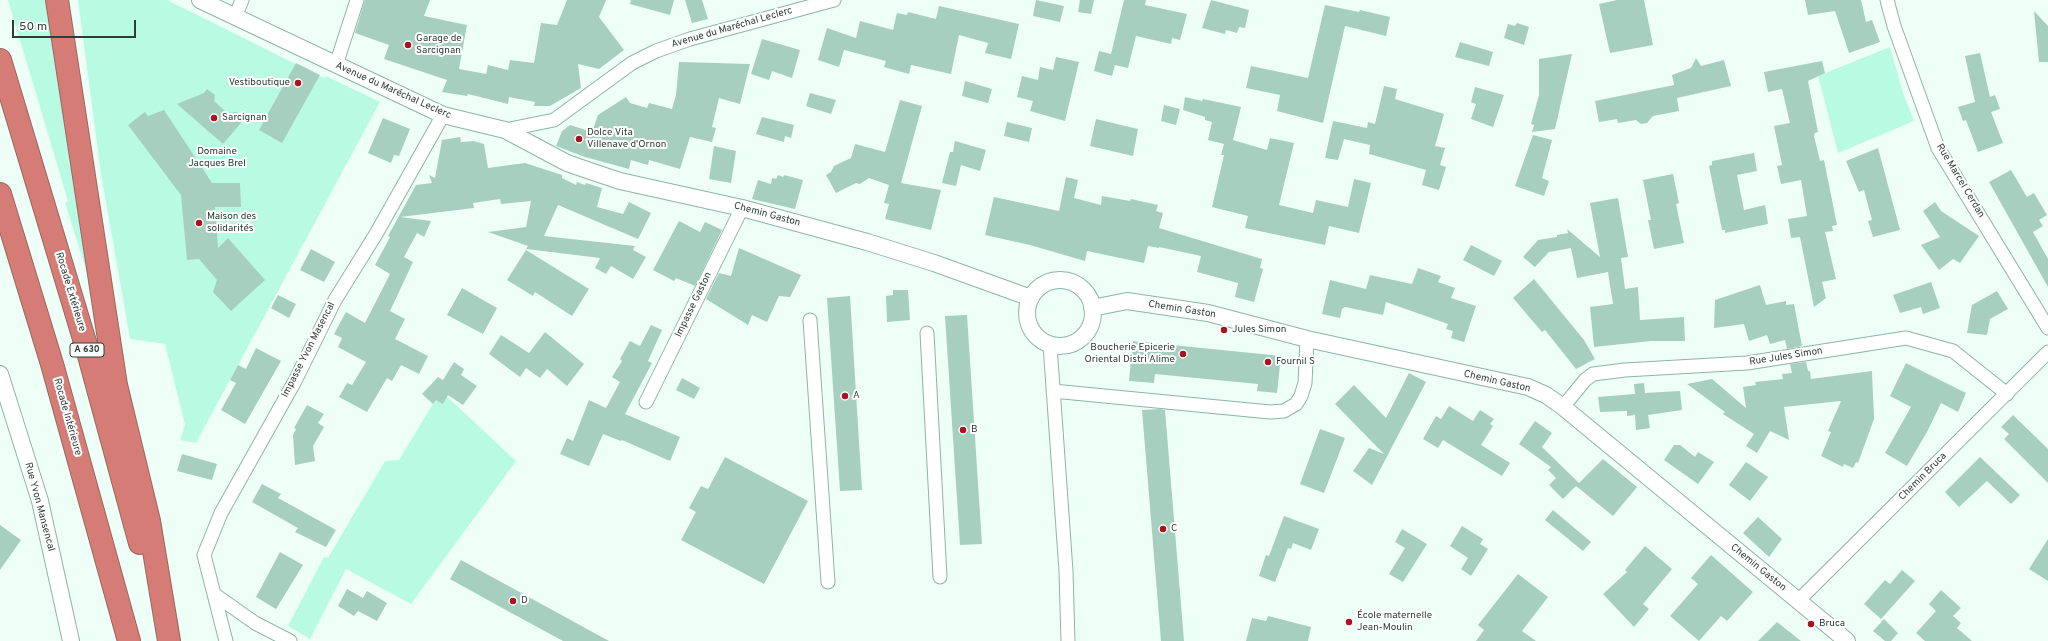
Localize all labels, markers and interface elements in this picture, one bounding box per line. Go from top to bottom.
street label: Avenue du Maréchal Leclerc [670,5,794,51]
scale bar [14,12,138,38]
text: 50 m [19,19,47,35]
place label: Garage de Sarcignan [416,33,462,56]
marker: Garage de Sarcignan [403,40,413,50]
street label: Avenue du Maréchal Leclerc [333,60,453,122]
place label: Vestiboutique [229,77,290,89]
marker: Vestiboutique [293,78,303,88]
place label: Sarcignan [222,112,267,124]
marker: Sarcignan [209,113,219,123]
place label: Dolce Vita Villenave d'Ornon [587,127,666,150]
marker: Dolce Vita Villenave d'Ornon [574,134,584,144]
street label: Rue Marcel Cerdan [1933,142,1987,220]
park label: Domaine Jacques Brel [188,146,246,170]
street label: Chemin Gaston [732,200,802,230]
place label: Maison des solidarités [207,211,256,234]
marker: Maison des solidarités [194,218,204,228]
street label: Rocade Extérieure [52,251,88,333]
street label: Impasse Gaston [673,270,715,340]
street label: Chemin Gaston [1147,299,1217,321]
street label: Impasse Yvon Masencal [280,300,338,400]
place label: Jules Simon [1232,324,1286,336]
marker: Jules Simon [1219,325,1229,335]
place label: Boucherie Epicerie Oriental Distri Alime [1084,342,1175,366]
road number: A 630 [70,343,104,357]
street label: Rue Jules Simon [1748,345,1824,369]
marker: Boucherie Epicerie Oriental Distri Alime [1178,349,1188,359]
place label: Fournil S [1276,356,1315,368]
marker: Fournil S [1263,357,1273,367]
street label: Chemin Gaston [1462,368,1532,396]
street label: Rocade Intérieure [50,377,84,457]
place label: A [853,390,860,402]
marker: A [840,391,850,401]
place label: B [971,424,978,436]
marker: B [958,425,968,435]
street label: Chemin Bruca [1897,451,1949,503]
street label: Rue Yvon Mansencal [21,461,57,553]
place label: C [1171,523,1177,535]
marker: C [1158,524,1168,534]
street label: Chemin Gaston [1728,542,1788,594]
place label: D [521,595,528,607]
marker: D [508,596,518,606]
place label: École maternelle Jean-Moulin [1357,610,1432,634]
marker: École maternelle Jean-Moulin [1344,617,1354,627]
place label: Bruca [1819,618,1845,630]
marker: Bruca [1806,619,1816,629]

